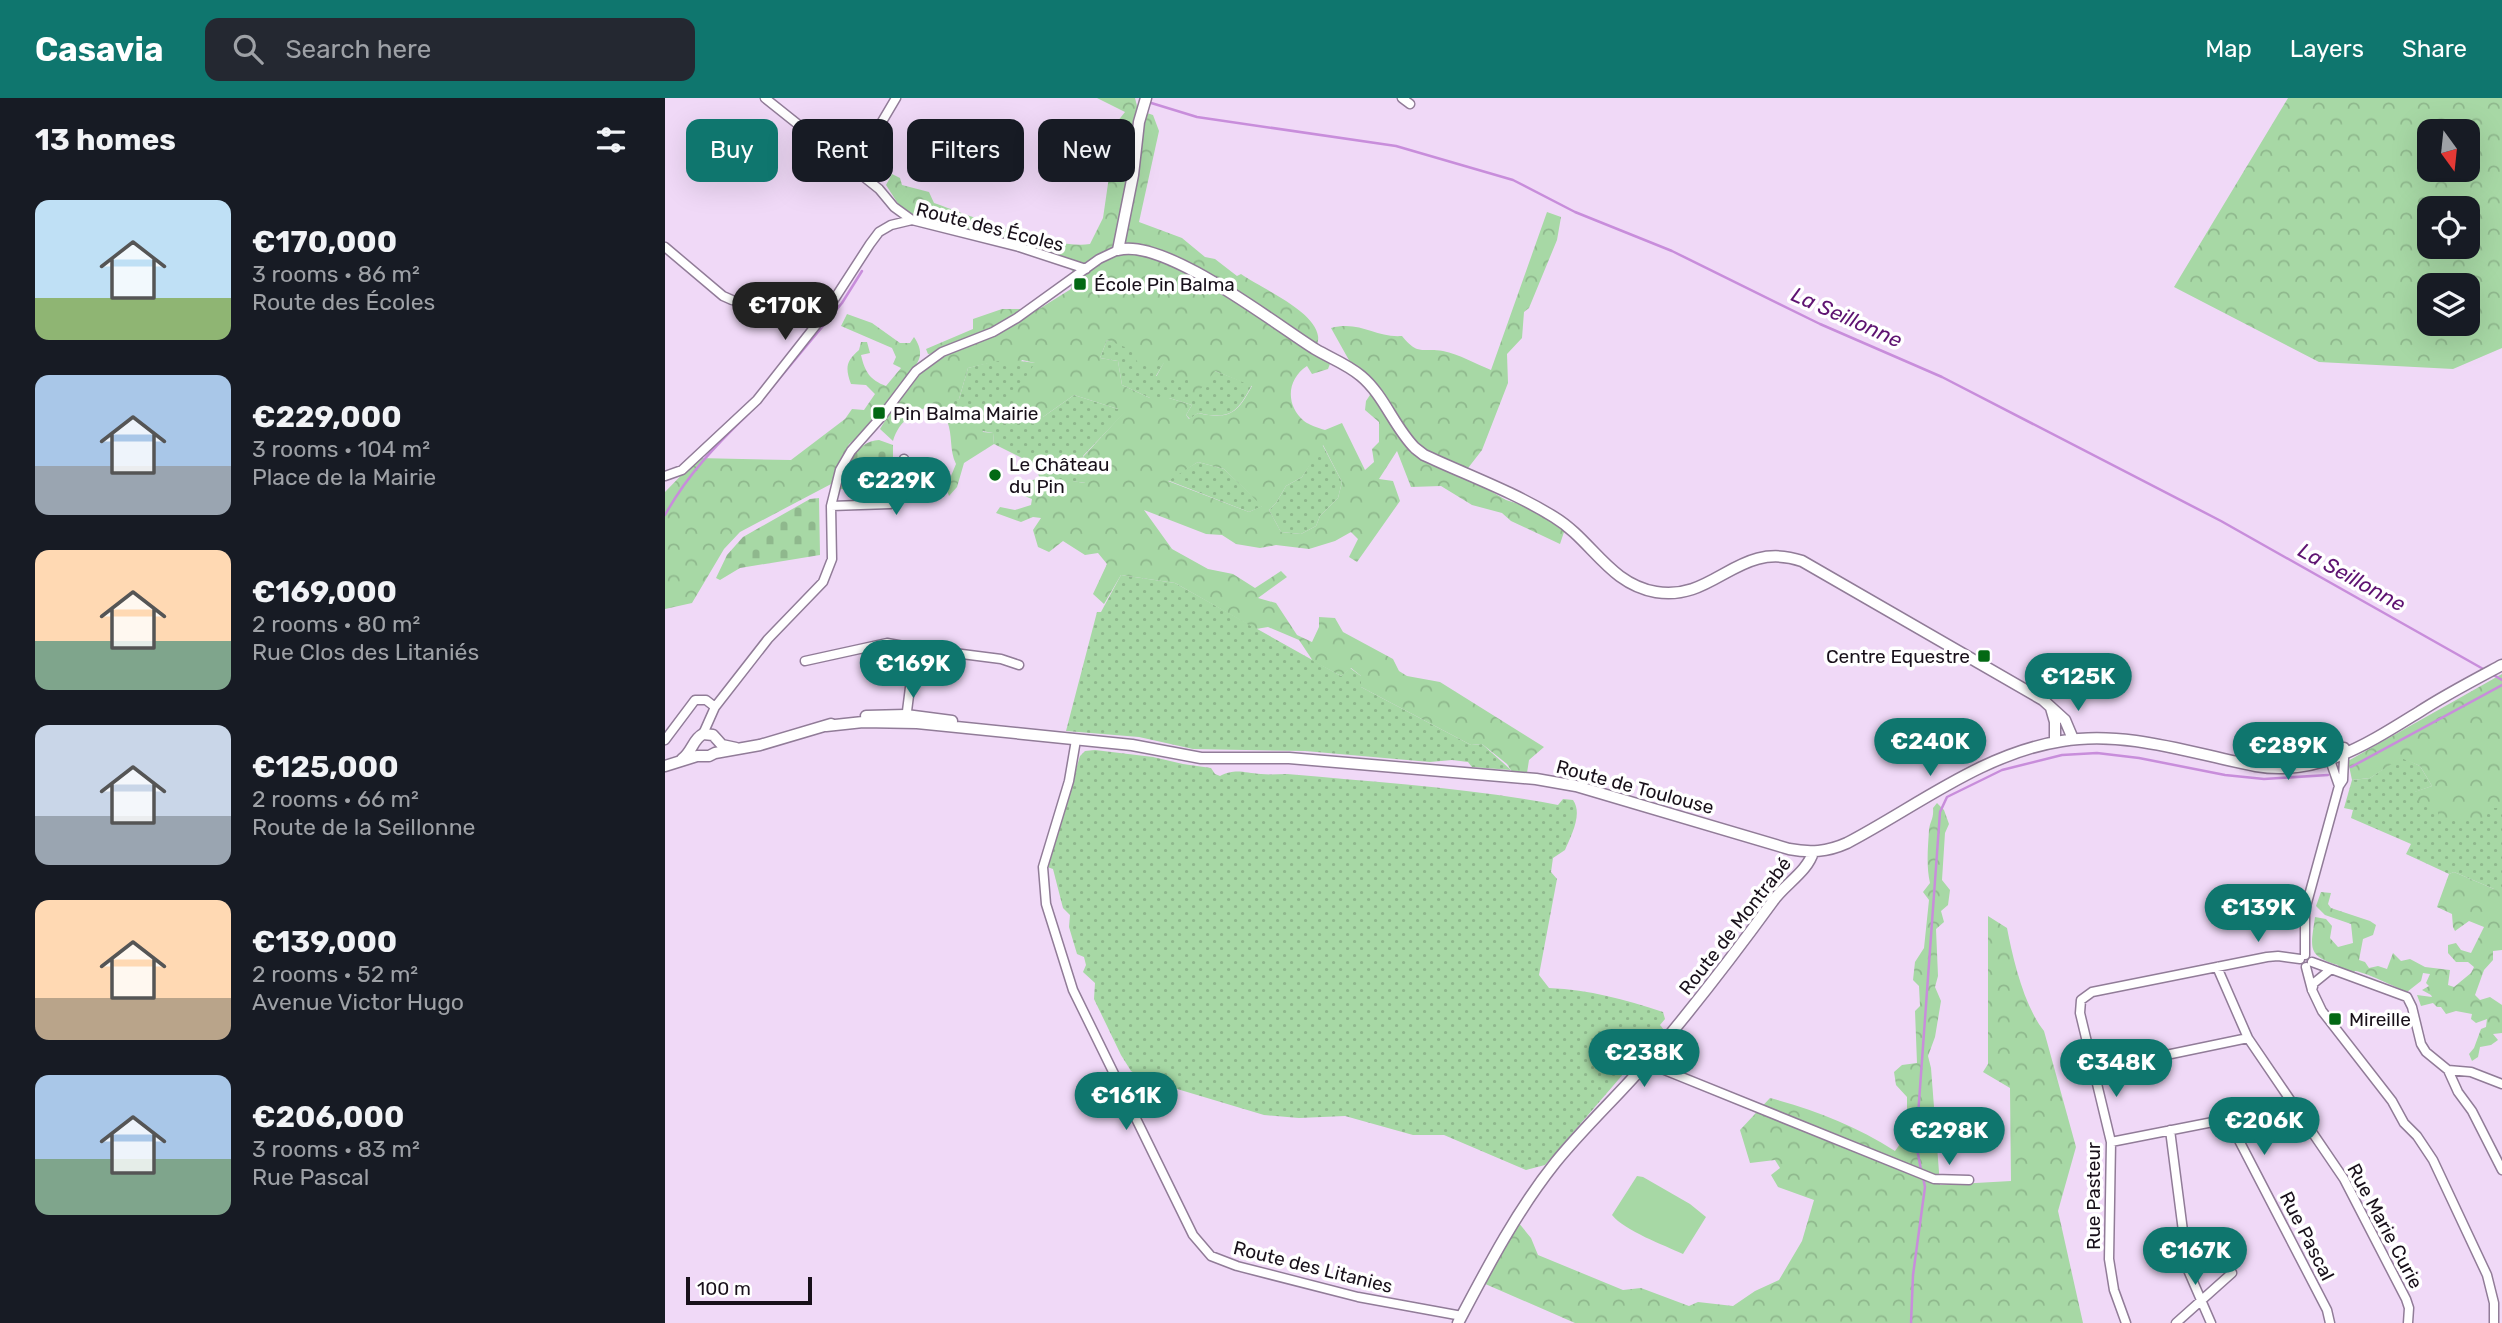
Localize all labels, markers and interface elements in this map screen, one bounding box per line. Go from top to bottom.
search box [205,18,695,81]
text: Casavia [35,30,163,69]
icon: search [229,30,267,68]
text: Search here [285,34,431,65]
text: Map [2205,35,2252,63]
text: Layers [2290,35,2364,63]
text: Share [2402,35,2467,63]
chip: Buy [686,119,778,182]
chip: Rent [792,119,893,182]
chip: Filters [907,119,1024,182]
chip: New [1038,119,1135,182]
north arrow [2417,119,2480,182]
map controls [2417,119,2480,336]
icon: filters [592,121,630,159]
text: 13 homes [35,122,176,158]
button: locate [2417,196,2480,259]
street label: Route des Écoles [914,198,1066,256]
text: €170,000 [252,224,397,260]
icon: home [91,228,175,312]
text: 3 rooms · 86 m² [252,260,420,288]
place label: École Pin Balma [1094,273,1235,296]
button: layers [2417,273,2480,336]
marker: École Pin Balma [1072,276,1088,292]
water label: La Seillonne [1788,281,1906,353]
pin: €170K [736,282,834,342]
text: Route des Écoles [252,288,435,316]
text: €170K [748,291,822,319]
text: €229,000 [252,399,402,435]
place label: Pin Balma Mairie [893,402,1038,425]
icon: home [91,403,175,487]
marker: Pin Balma Mairie [871,405,887,421]
text: 3 rooms · 104 m² [252,435,430,463]
place label: Le Château du Pin [1009,453,1109,498]
pin: €229K [847,458,945,517]
text: Place de la Mairie [252,463,436,491]
text: €229K [857,466,935,494]
marker: Le Château du Pin [987,467,1003,483]
water label: La Seillonne [2294,537,2410,617]
text: €169,000 [252,574,397,610]
icon: home [91,578,175,662]
text: 2 rooms · 80 m² [252,610,420,638]
text: Rue Clos des Litaniés [252,638,479,666]
pin: €169K [864,640,962,700]
place label: Centre Equestre [1826,645,1970,668]
marker: Centre Equestre [1976,648,1992,664]
text: €169K [876,649,950,677]
pin: €125K [2029,654,2127,713]
text: €125K [2041,662,2115,690]
pin: €240K [1881,718,1979,778]
pin: €289K [2239,722,2337,782]
text: €240K [1890,727,1970,755]
text: €289K [2249,731,2327,759]
text: €125,000 [252,749,399,785]
icon: home [91,753,175,837]
street label: Route de Toulouse [1554,755,1716,819]
text: 2 rooms · 66 m² [252,785,419,813]
text: Route de la Seillonne [252,813,476,841]
street label: Route de Montrabé [1674,853,1796,999]
pin: €139K [2209,884,2307,944]
text: €139K [2221,893,2295,921]
text: €139,000 [252,924,397,960]
icon: home [91,928,175,1012]
text: 2 rooms · 52 m² [252,960,418,988]
text: Avenue Victor Hugo [252,988,464,1016]
place label: Mireille [2349,1008,2411,1031]
marker: Mireille [2327,1011,2343,1027]
pin: €238K [1595,1030,1693,1089]
text: €238K [1605,1038,1683,1066]
pin: €348K [2067,1040,2165,1099]
text: €348K [2076,1048,2156,1076]
pin: €161K [1077,1072,1175,1132]
text: €161K [1091,1081,1161,1109]
pin: €206K [2215,1098,2313,1157]
text: €206,000 [252,1099,404,1135]
icon: home [91,1103,175,1187]
text: €206K [2225,1106,2303,1134]
pin: €298K [1900,1108,1998,1167]
text: €298K [1910,1116,1988,1144]
text: 3 rooms · 83 m² [252,1135,420,1163]
street label: Rue Pasteur [2082,1141,2105,1250]
street label: Rue Marie Curie [2342,1159,2428,1293]
text: Rue Pascal [252,1163,369,1191]
street label: Rue Pascal [2275,1188,2339,1284]
pin: €167K [2146,1228,2244,1287]
street label: Route des Litanies [1231,1236,1395,1298]
text: €167K [2159,1236,2231,1264]
scale bar [686,1274,812,1306]
text: 100 m [697,1277,751,1300]

